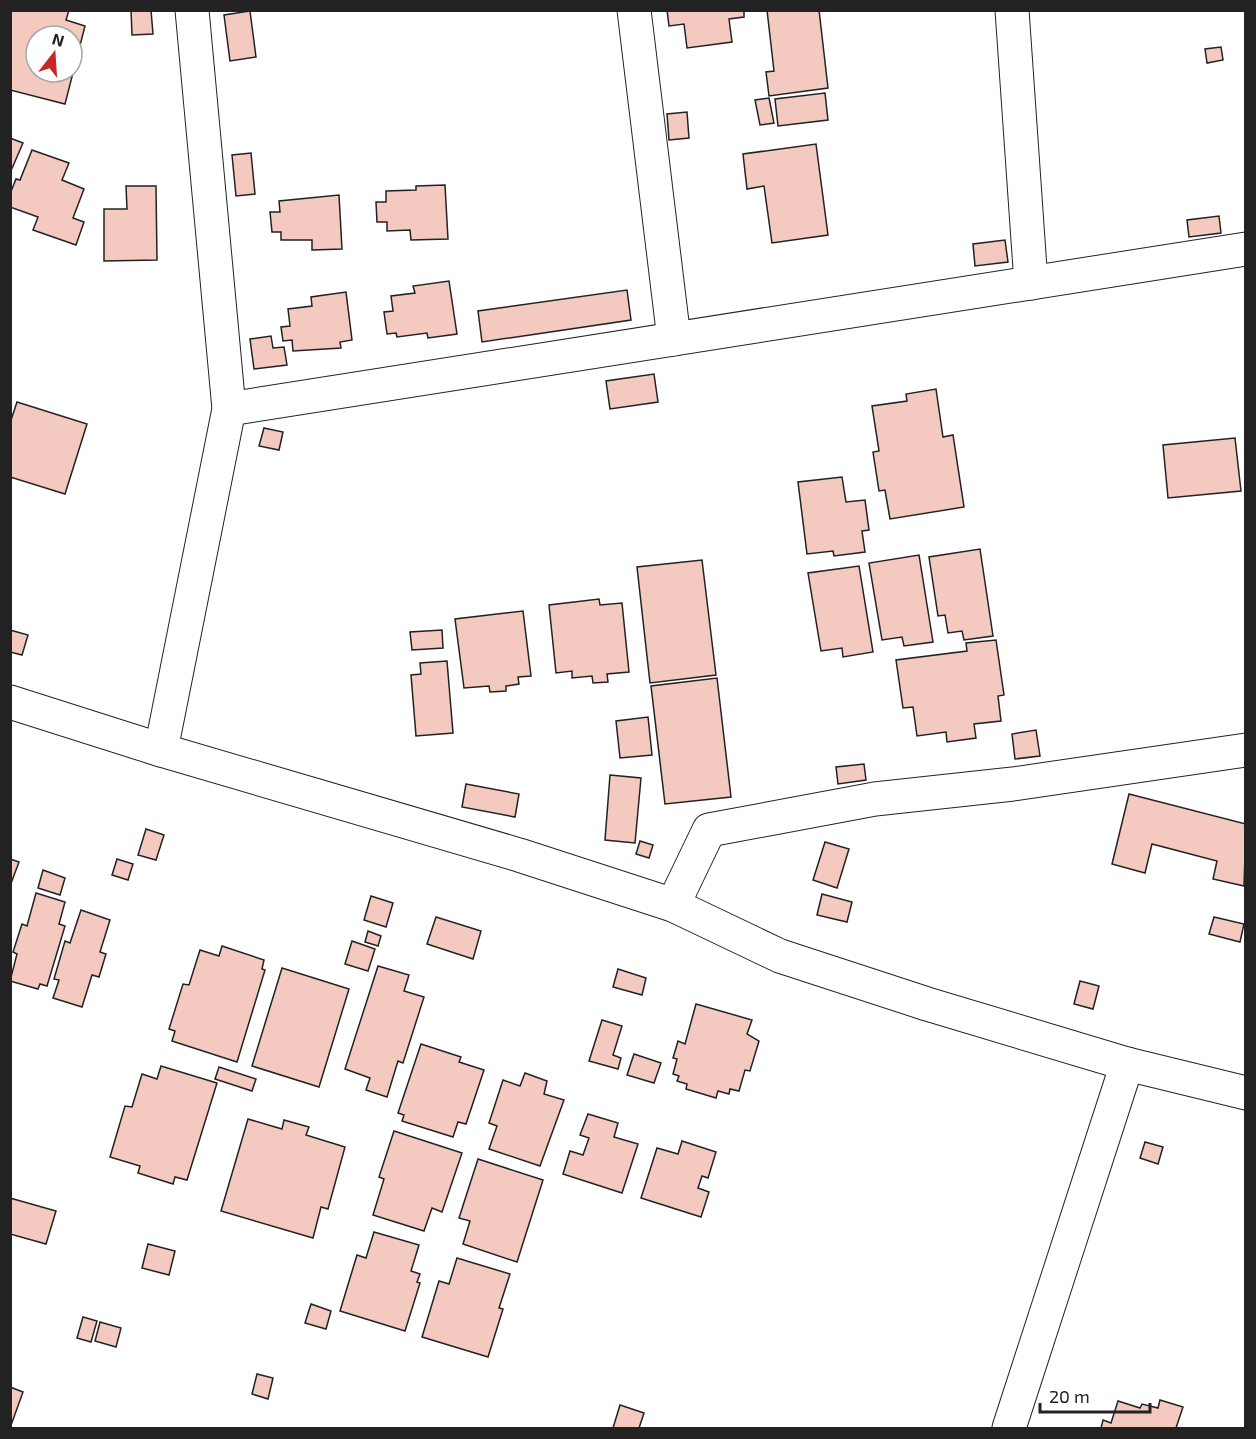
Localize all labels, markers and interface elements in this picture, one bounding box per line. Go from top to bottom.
north arrow [24,24,84,84]
text: N [50,28,67,50]
scale bar [1040,1376,1150,1414]
text: 20 m [1049,1385,1090,1407]

